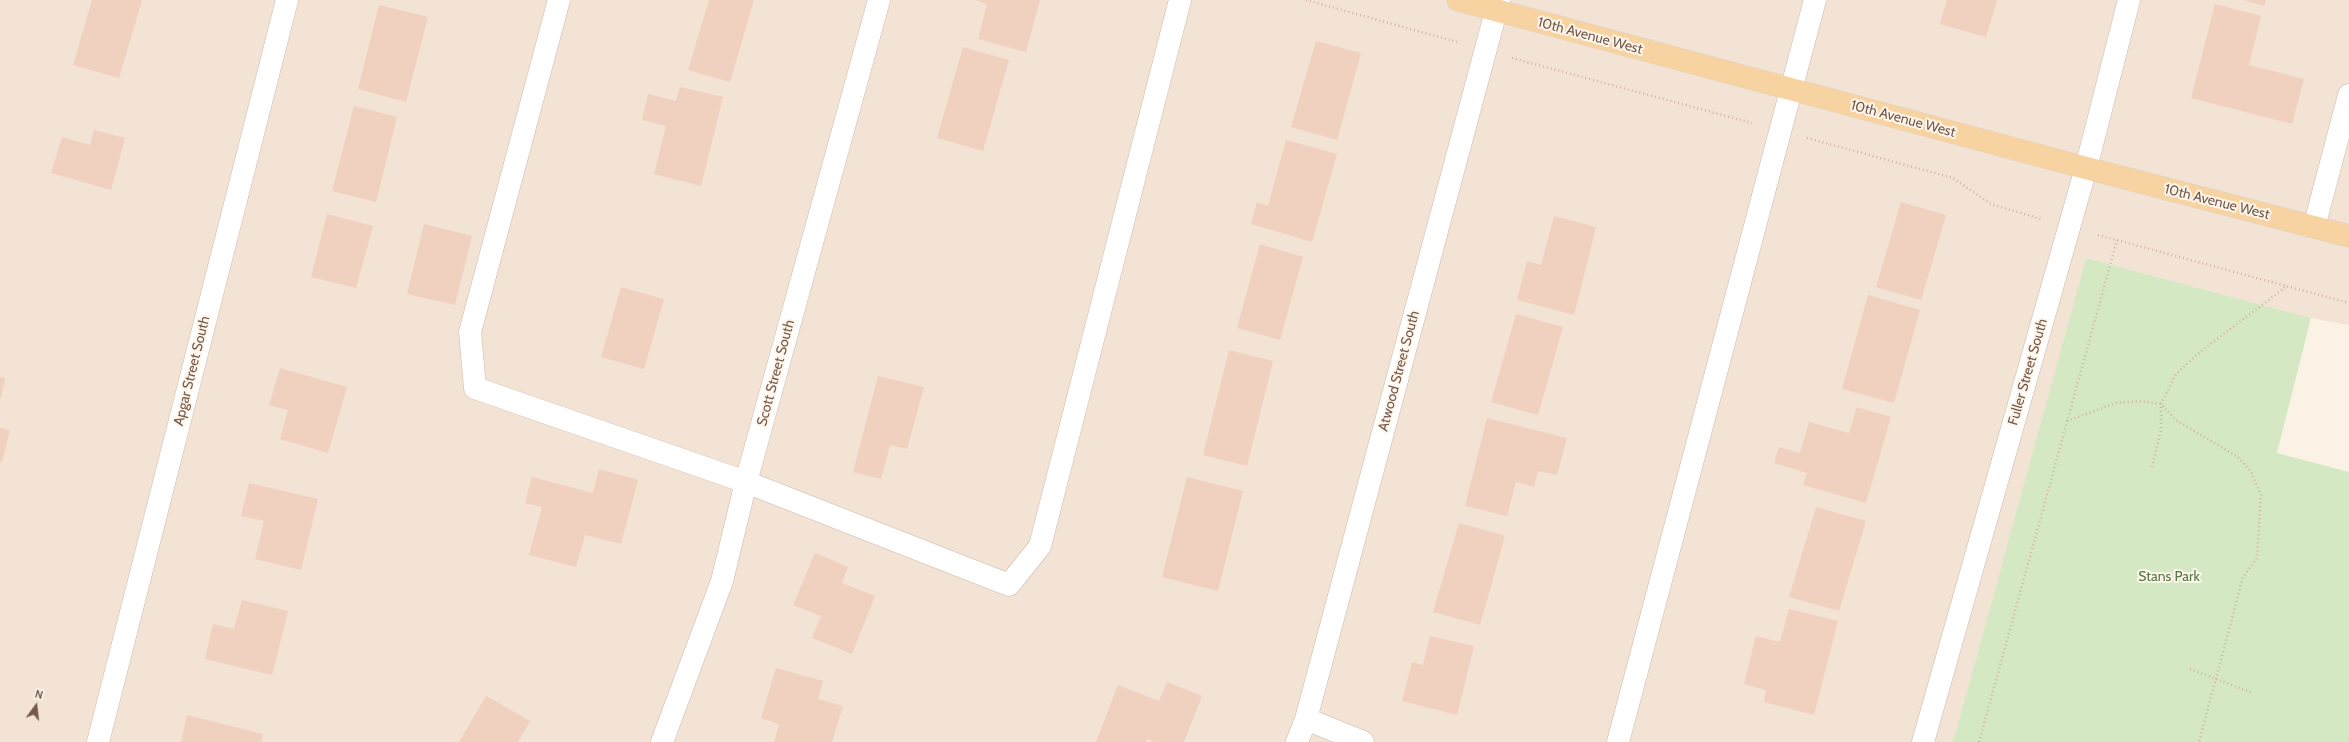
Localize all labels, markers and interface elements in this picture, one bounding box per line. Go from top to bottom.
street label: 10th Avenue West [1536,14,1644,58]
street label: 10th Avenue West [1849,97,1957,141]
street label: 10th Avenue West [2163,181,2271,223]
street label: Atwood Street South [1375,309,1423,433]
street label: Apgar Street South [170,314,214,428]
street label: Fuller Street South [2005,317,2051,427]
street label: Scott Street South [754,318,798,428]
park label: Stans Park [2138,569,2200,585]
north arrow [16,686,56,726]
text: N [34,687,45,702]

